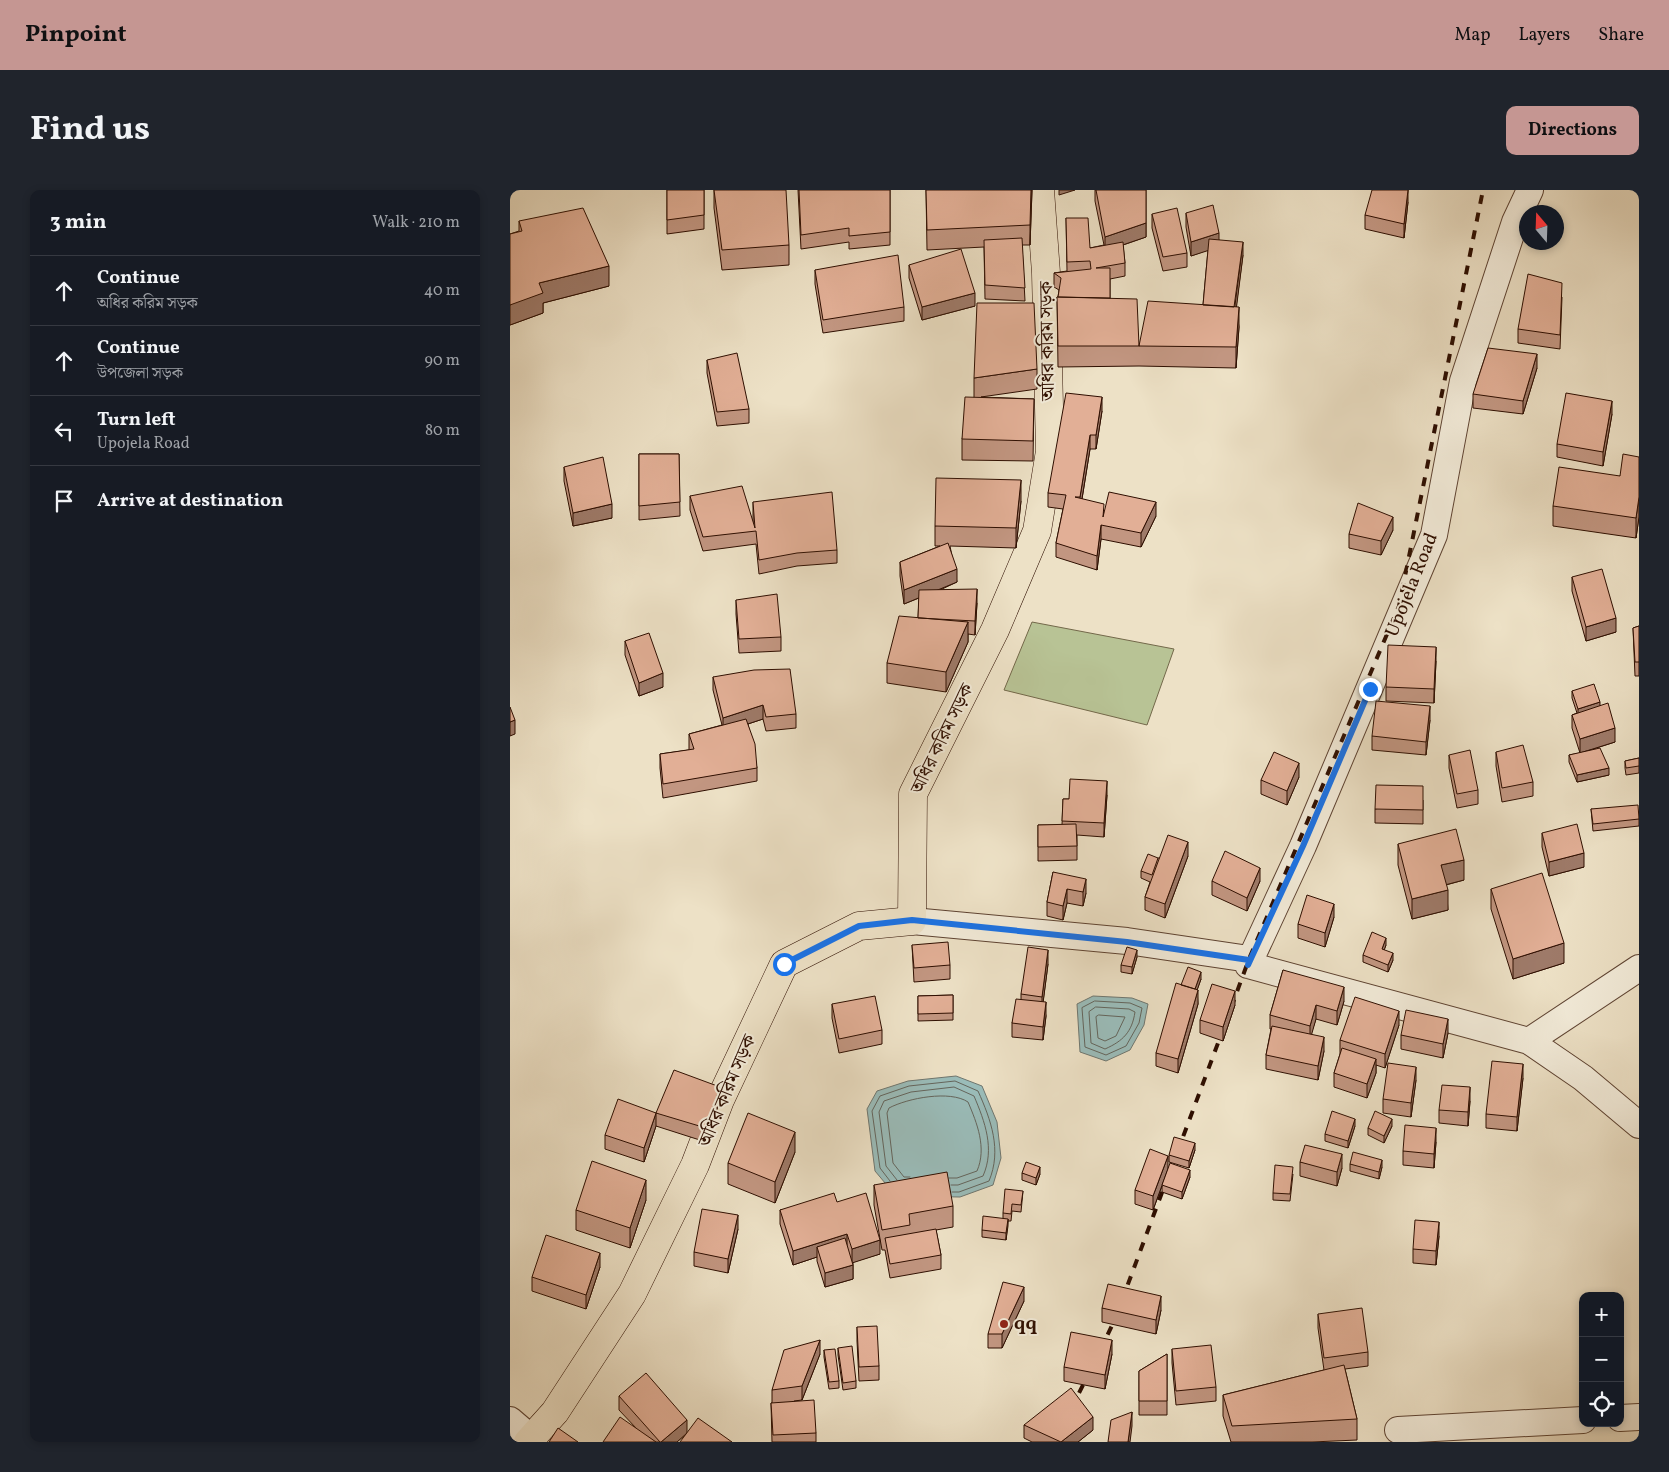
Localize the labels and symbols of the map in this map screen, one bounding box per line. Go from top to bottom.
north arrow [1519,205,1564,250]
street label: অধির করিম সড়ক [1034,280,1062,402]
street label: Upojela Road [1379,529,1445,641]
route end [1359,678,1382,701]
street label: অধির করিম সড়ক [905,679,981,799]
route start [773,953,796,976]
street label: অধির করিম সড়ক [692,1030,764,1152]
place label: qq [1014,1311,1037,1337]
marker: qq [998,1318,1010,1330]

